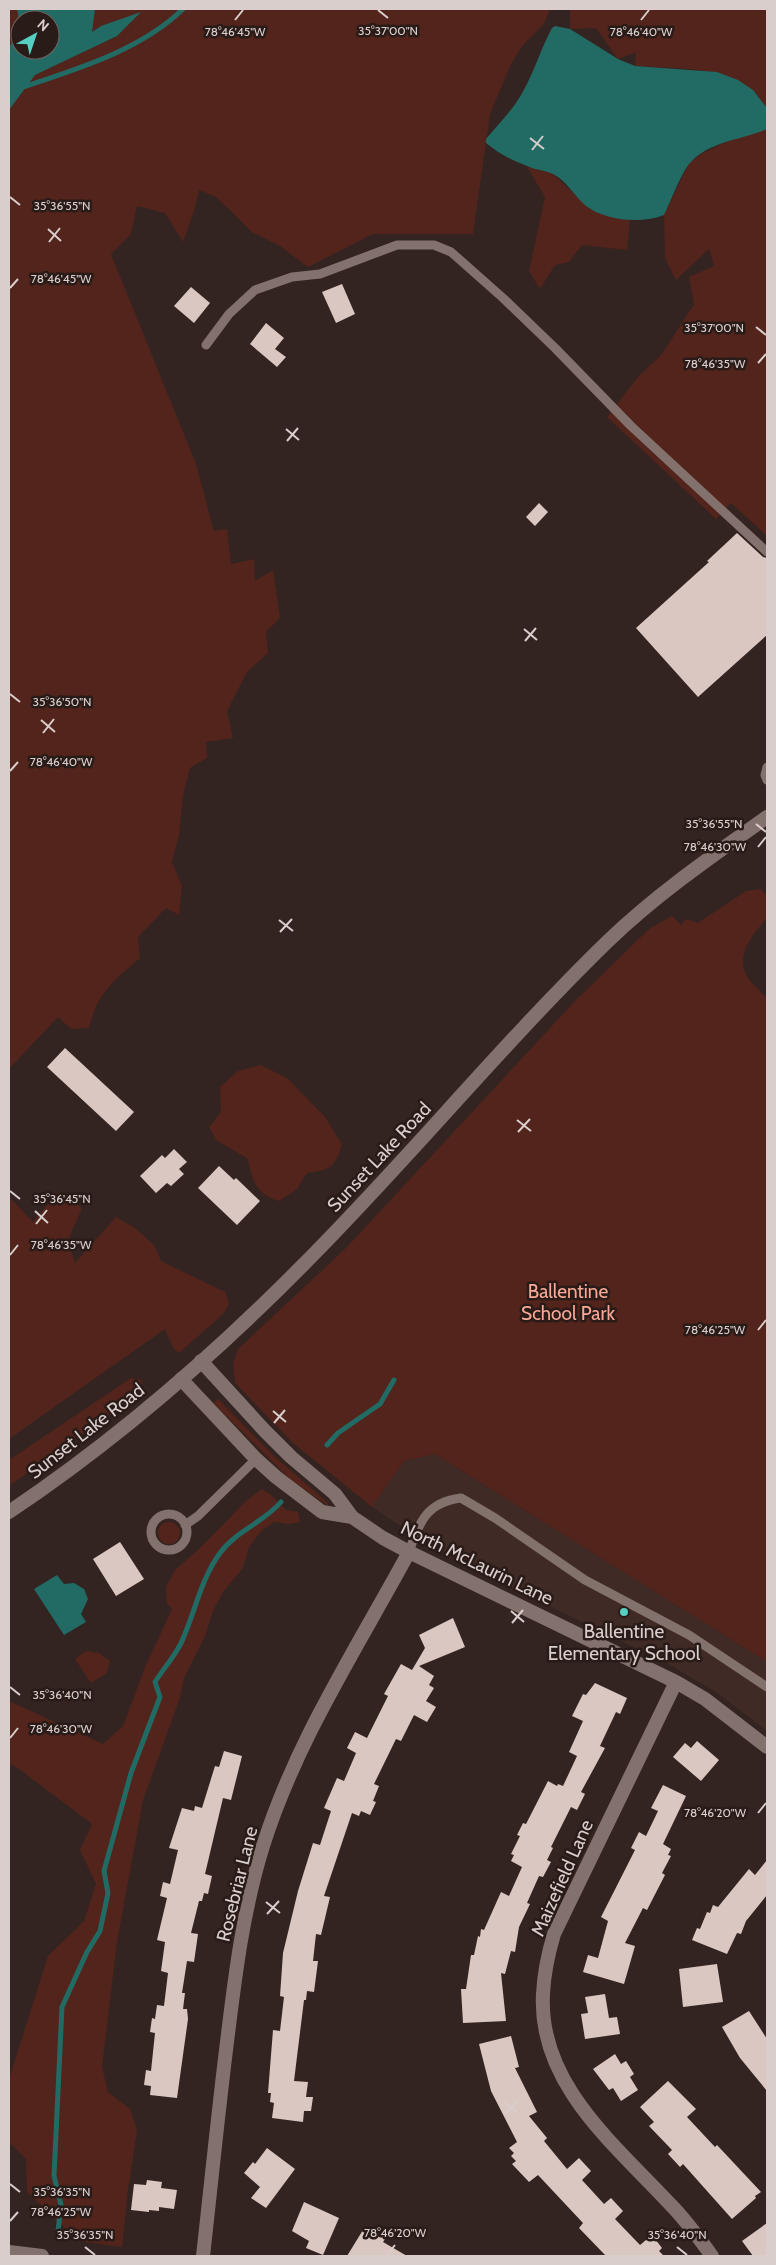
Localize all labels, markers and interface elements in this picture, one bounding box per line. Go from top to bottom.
north arrow [10,10,60,60]
text: N [34,15,53,35]
text: 35°37'00"N [358,23,418,38]
text: 78°46'45"W [205,24,266,39]
text: 78°46'40"W [610,24,673,39]
text: 35°36'55"N [33,198,91,213]
text: 78°46'45"W [31,271,92,286]
text: 35°37'00"N [684,320,744,335]
text: 78°46'35"W [685,356,746,371]
text: 35°36'50"N [32,694,92,709]
text: 78°46'40"W [30,754,93,769]
text: 35°36'55"N [685,816,743,831]
text: 78°46'30"W [684,839,747,854]
street label: Sunset Lake Road [322,1097,436,1217]
text: 35°36'45"N [33,1191,91,1206]
text: 78°46'35"W [31,1237,92,1252]
park label: Ballentine School Park [521,1280,615,1325]
text: 78°46'25"W [685,1322,746,1337]
street label: Sunset Lake Road [23,1378,149,1484]
street label: North McLaurin Lane [397,1516,557,1610]
marker: Ballentine Elementary School [618,1606,630,1618]
place label: Ballentine Elementary School [548,1620,701,1665]
text: 35°36'40"N [32,1687,92,1702]
text: 78°46'30"W [30,1721,93,1736]
text: 78°46'20"W [684,1805,747,1820]
street label: Maizefield Lane [526,1816,598,1940]
street label: Rosebriar Lane [212,1824,263,1944]
text: 35°36'35"N [33,2184,91,2199]
text: 78°46'25"W [31,2204,92,2219]
text: 78°46'20"W [364,2225,427,2240]
text: 35°36'35"N [56,2227,114,2242]
text: 35°36'40"N [647,2227,707,2242]

